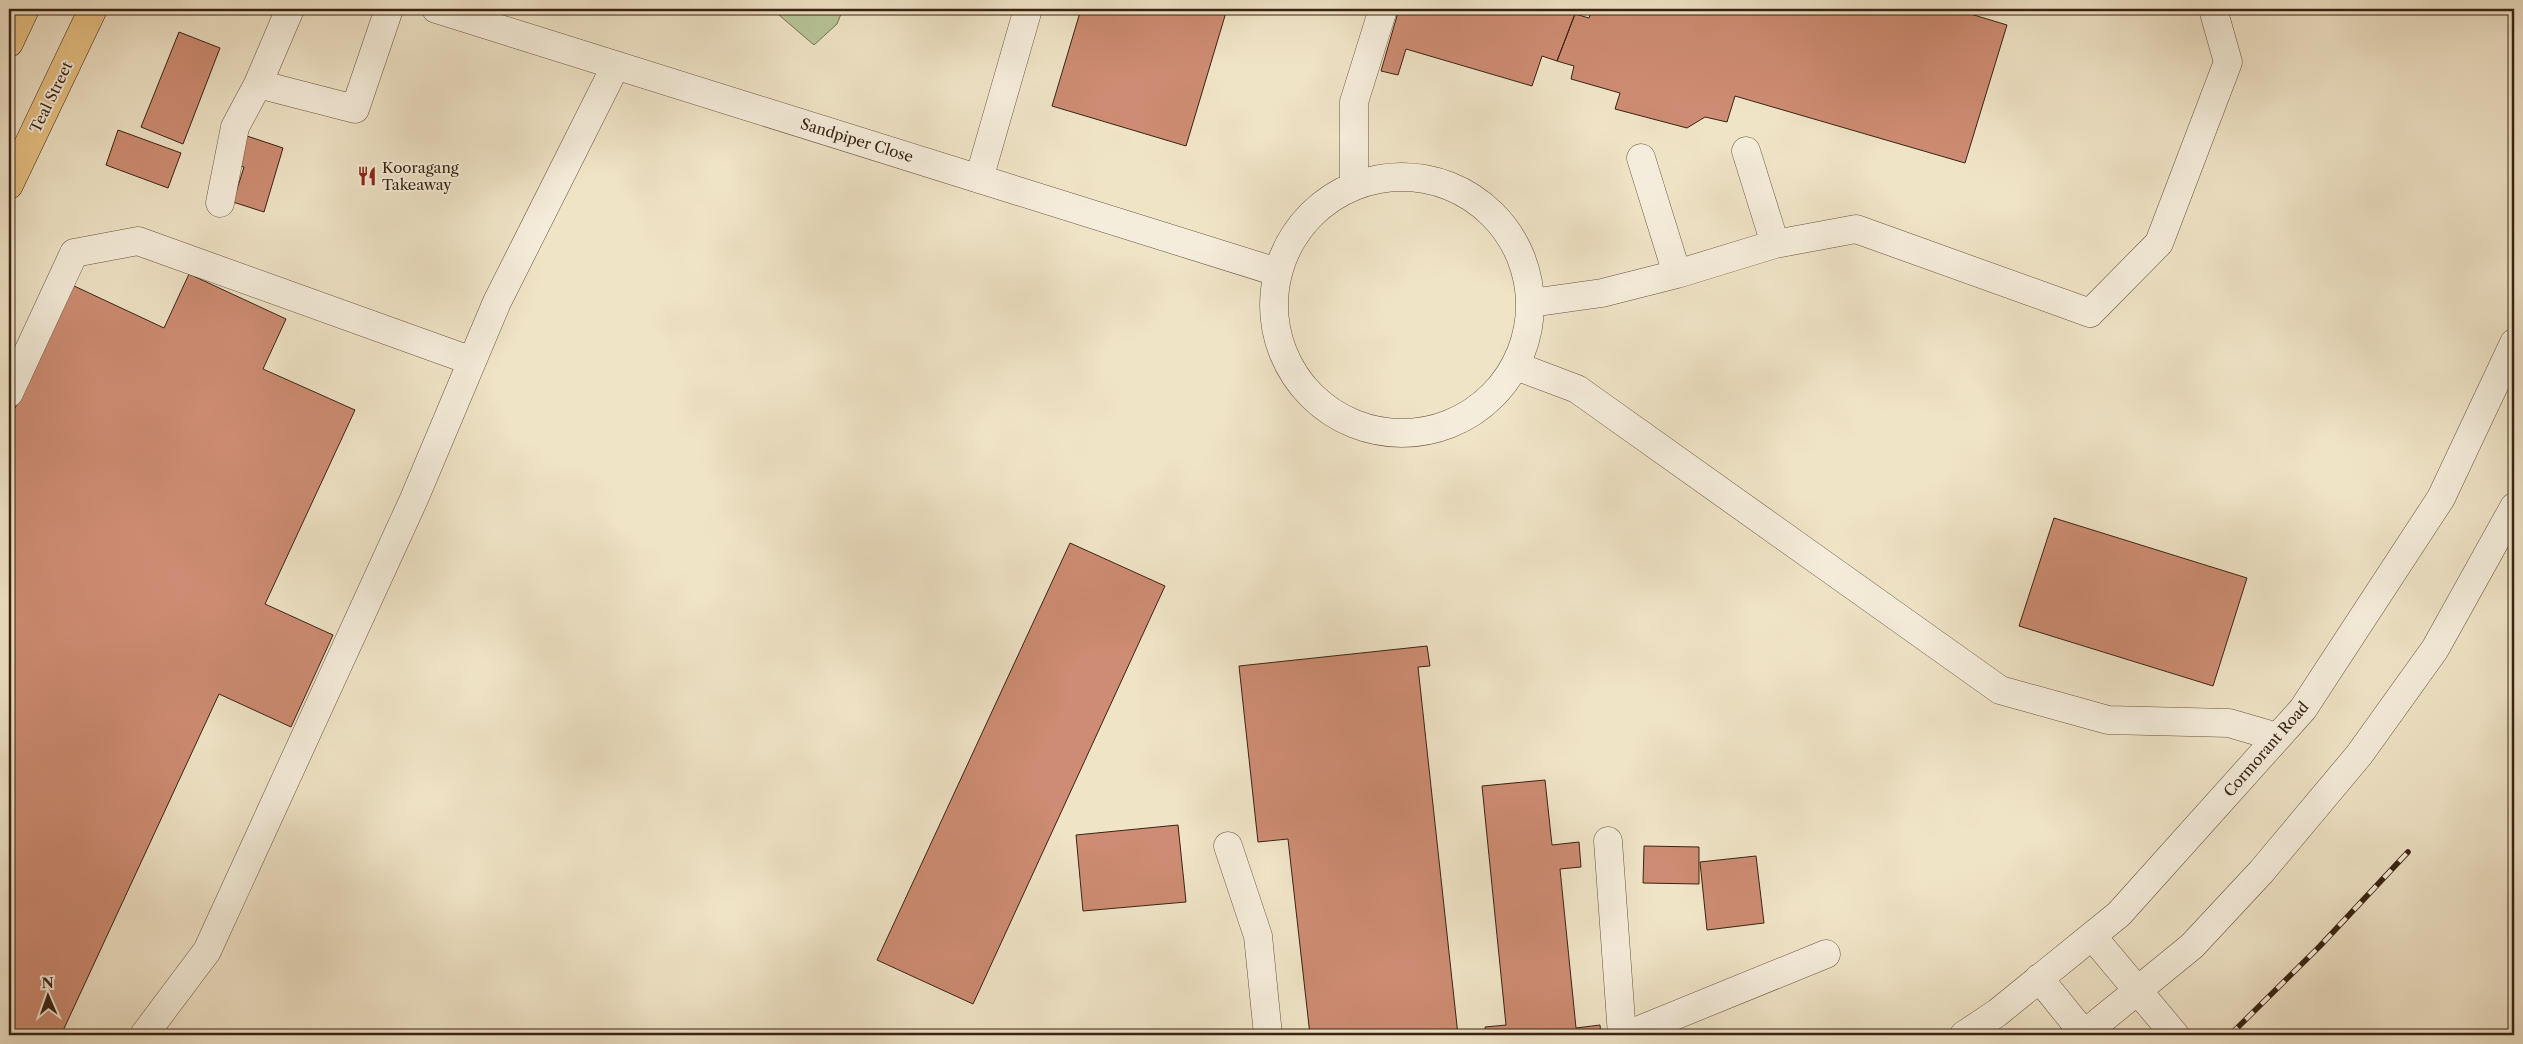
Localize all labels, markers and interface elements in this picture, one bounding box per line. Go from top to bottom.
street label: Teal Street [26,58,77,136]
street label: Sandpiper Close [798,114,916,166]
place label: Kooragang Takeaway [382,158,459,194]
restaurant icon: Kooragang Takeaway [356,165,378,187]
street label: Cormorant Road [2219,697,2313,801]
north arrow [22,972,72,1022]
text: N [41,974,54,992]

